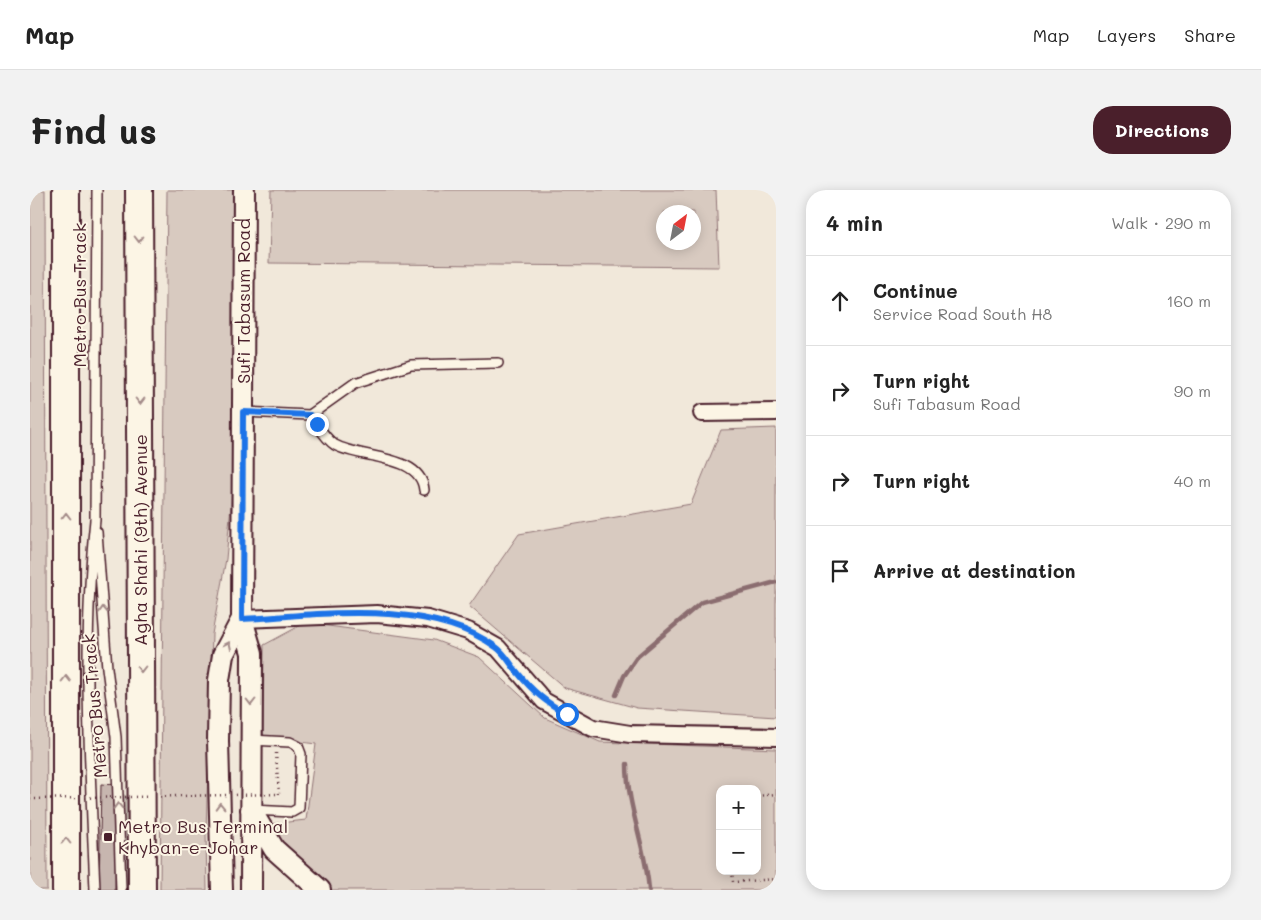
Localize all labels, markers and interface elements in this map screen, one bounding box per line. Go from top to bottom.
text: Map [25,19,74,50]
text: Map [1033,23,1069,47]
text: Layers [1097,23,1156,47]
text: Share [1184,23,1236,47]
button: Directions [1093,106,1231,154]
text: Find us [30,107,157,153]
north arrow [656,205,701,250]
text: 4 min [826,209,883,236]
text: Walk · 290 m [1111,212,1211,233]
street label: Sufi Tabasum Road [231,218,255,384]
street label: Metro Bus Track [67,223,91,367]
one-way arrow [134,235,144,243]
text: Continue [873,278,958,303]
icon: ahead [826,287,854,315]
text: 160 m [1166,290,1211,311]
text: Service Road South H8 [873,303,1052,324]
text: Turn right [873,368,970,393]
icon: right [826,377,854,405]
text: 90 m [1174,380,1211,401]
text: Sufi Tabasum Road [873,393,1020,414]
one-way arrow [135,398,145,405]
route end [306,413,329,436]
street label: Agha Shahi (9th) Avenue [128,434,152,646]
icon: right [826,467,854,495]
text: Turn right [873,468,970,493]
text: 40 m [1174,470,1211,491]
one-way arrow [61,512,71,520]
icon: arrive [826,557,854,585]
text: Arrive at destination [873,558,1076,583]
one-way arrow [98,605,109,613]
street label: Metro Bus Track [76,633,112,779]
one-way arrow [221,641,232,650]
one-way arrow [136,665,146,673]
one-way arrow [61,675,71,682]
one-way arrow [246,698,257,706]
route start [556,703,579,726]
map controls [716,785,761,875]
button: + [716,785,761,830]
one-way arrow [113,802,123,810]
one-way arrow [214,802,225,810]
place label: Metro Bus Terminal Khyban-e-Johar [118,814,288,859]
button: − [716,830,761,875]
marker: Metro Bus Terminal Khyban-e-Johar [102,831,114,843]
one-way arrow [61,837,71,845]

